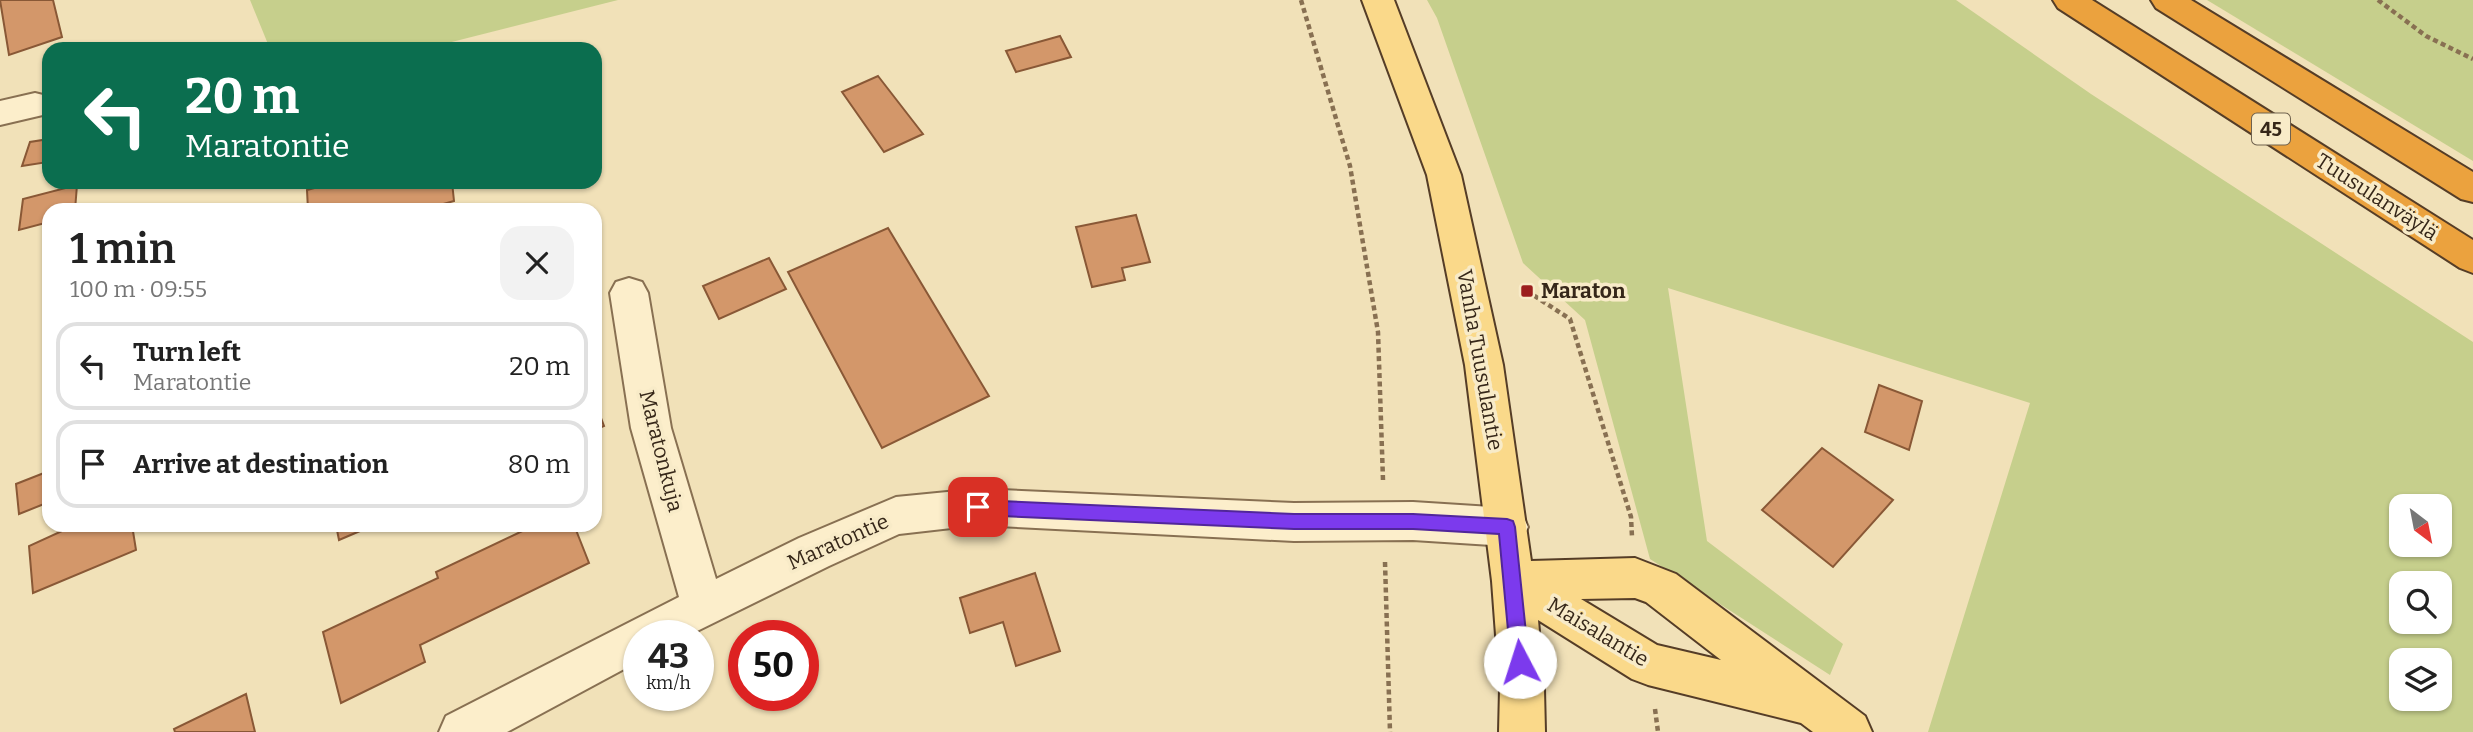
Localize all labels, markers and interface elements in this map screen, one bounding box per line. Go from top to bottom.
text: 20 m [185,67,299,126]
icon: left [70,70,161,161]
road number: 45 [2252,113,2290,144]
text: Maratontie [185,127,350,165]
street label: Tuusulanväylä [2311,148,2443,246]
text: 1 min [70,224,176,274]
button: close [500,226,574,300]
street label: Vanha Tuusulantie [1451,268,1509,452]
text: 100 m · 09:55 [70,275,207,303]
place label: Maraton [1541,278,1626,304]
marker: Maraton [1519,283,1535,299]
text: Turn left [133,337,241,368]
icon: left [74,347,112,385]
text: 20 m [509,351,570,382]
text: Maratontie [133,368,251,396]
street label: Maratonkuja [633,387,689,515]
icon: arrive [74,445,112,483]
text: Arrive at destination [133,449,388,480]
text: 80 m [508,449,570,480]
pin [948,477,1008,537]
icon: arrive [959,488,997,526]
north arrow [2389,494,2452,556]
map controls [2389,494,2452,711]
street label: Maratontie [783,508,893,576]
button: search [2389,571,2452,634]
street label: Maisalantie [1543,592,1653,672]
speed limit sign: 50 [728,620,819,711]
position arrow [1483,625,1557,699]
text: 43 [648,635,689,677]
button: layers [2389,648,2452,711]
text: km/h [646,672,691,694]

